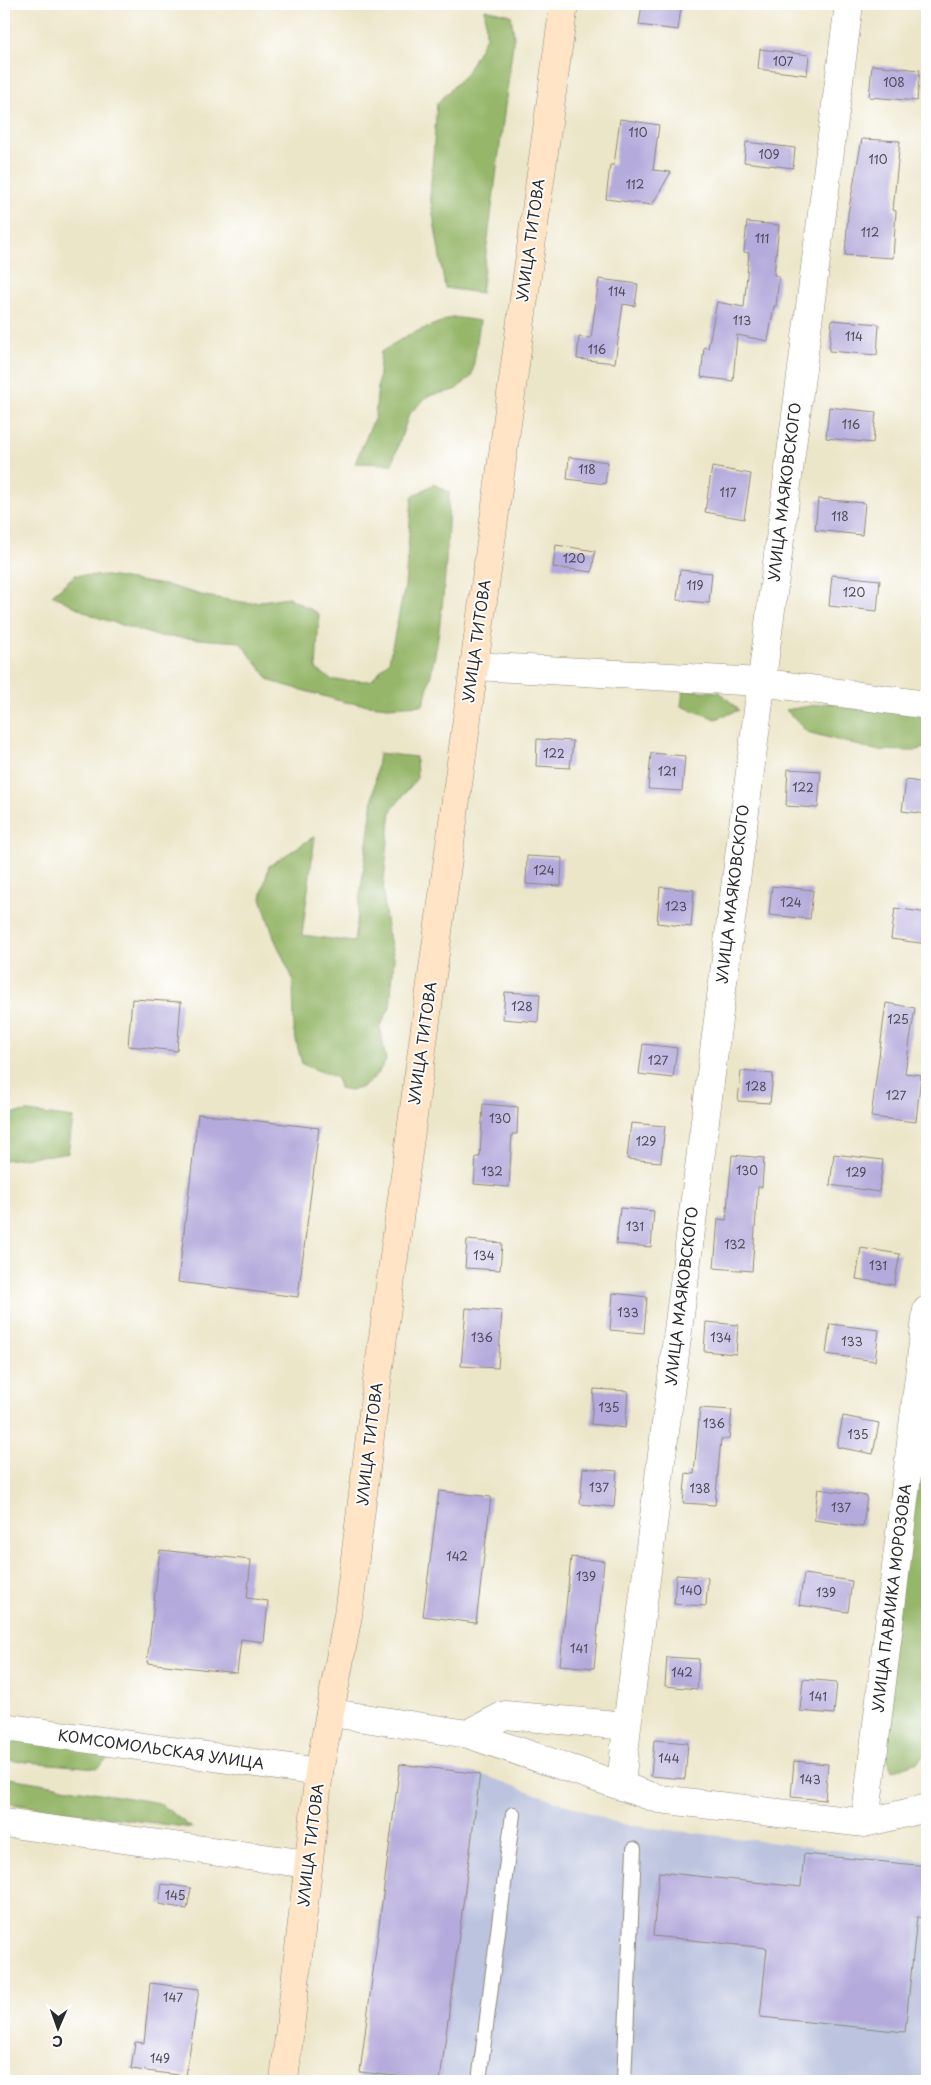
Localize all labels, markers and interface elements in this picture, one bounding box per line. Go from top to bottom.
house number: 107 [773,52,794,70]
house number: 108 [883,73,905,91]
house number: 110 [629,123,648,141]
house number: 109 [758,145,780,163]
house number: 110 [869,150,888,168]
house number: 112 [626,175,644,193]
street label: УЛИЦА ТИТОВА [510,177,550,303]
house number: 112 [861,223,879,241]
house number: 111 [755,229,769,247]
house number: 114 [608,282,626,300]
house number: 113 [733,311,751,329]
house number: 114 [845,327,863,345]
house number: 116 [588,340,606,358]
street label: УЛИЦА МАЯКОВСКОГО [761,401,806,583]
house number: 116 [842,415,860,433]
house number: 118 [578,460,596,478]
house number: 117 [720,483,737,501]
house number: 118 [831,507,849,525]
house number: 120 [563,549,585,567]
house number: 119 [686,576,704,594]
street label: УЛИЦА ТИТОВА [456,578,496,704]
house number: 120 [843,583,865,601]
house number: 122 [543,744,565,762]
house number: 121 [658,762,676,780]
house number: 122 [792,778,814,796]
street label: УЛИЦА МАЯКОВСКОГО [709,803,754,985]
house number: 124 [533,861,555,879]
house number: 124 [780,893,802,911]
house number: 123 [665,897,687,915]
street label: УЛИЦА ТИТОВА [402,980,442,1106]
house number: 128 [511,997,533,1015]
house number: 125 [887,1010,909,1028]
house number: 127 [648,1051,668,1069]
house number: 128 [745,1077,767,1095]
house number: 127 [886,1086,906,1104]
house number: 130 [489,1109,511,1127]
house number: 129 [636,1132,656,1150]
house number: 130 [736,1161,758,1179]
house number: 132 [481,1162,503,1180]
house number: 129 [846,1163,866,1181]
street label: УЛИЦА МАЯКОВСКОГО [658,1205,703,1387]
house number: 131 [626,1217,644,1235]
house number: 132 [724,1235,746,1253]
house number: 134 [473,1246,495,1264]
house number: 131 [869,1256,887,1274]
house number: 133 [617,1303,639,1321]
house number: 136 [471,1328,493,1346]
house number: 134 [710,1328,732,1346]
house number: 133 [841,1332,863,1350]
street label: УЛИЦА ТИТОВА [350,1381,387,1507]
house number: 135 [599,1398,619,1416]
house number: 136 [703,1414,725,1432]
house number: 135 [848,1425,868,1443]
house number: 137 [589,1478,609,1496]
house number: 138 [690,1479,710,1497]
street label: УЛИЦА ПАВЛИКА МОРОЗОВА [865,1482,916,1713]
house number: 137 [831,1498,851,1516]
house number: 142 [446,1547,468,1565]
house number: 139 [576,1567,596,1585]
house number: 140 [680,1581,702,1599]
house number: 139 [816,1583,836,1601]
house number: 141 [570,1639,588,1657]
house number: 142 [671,1663,693,1681]
house number: 141 [809,1687,827,1705]
street label: КОМСОМОЛЬСКАЯ УЛИЦА [57,1723,266,1774]
house number: 144 [658,1749,680,1767]
house number: 143 [799,1770,821,1788]
street label: УЛИЦА ТИТОВА [291,1782,328,1908]
house number: 145 [165,1886,185,1904]
house number: 147 [163,1988,183,2006]
north arrow [32,2002,82,2052]
text: С [52,2031,63,2052]
house number: 149 [150,2049,170,2067]

